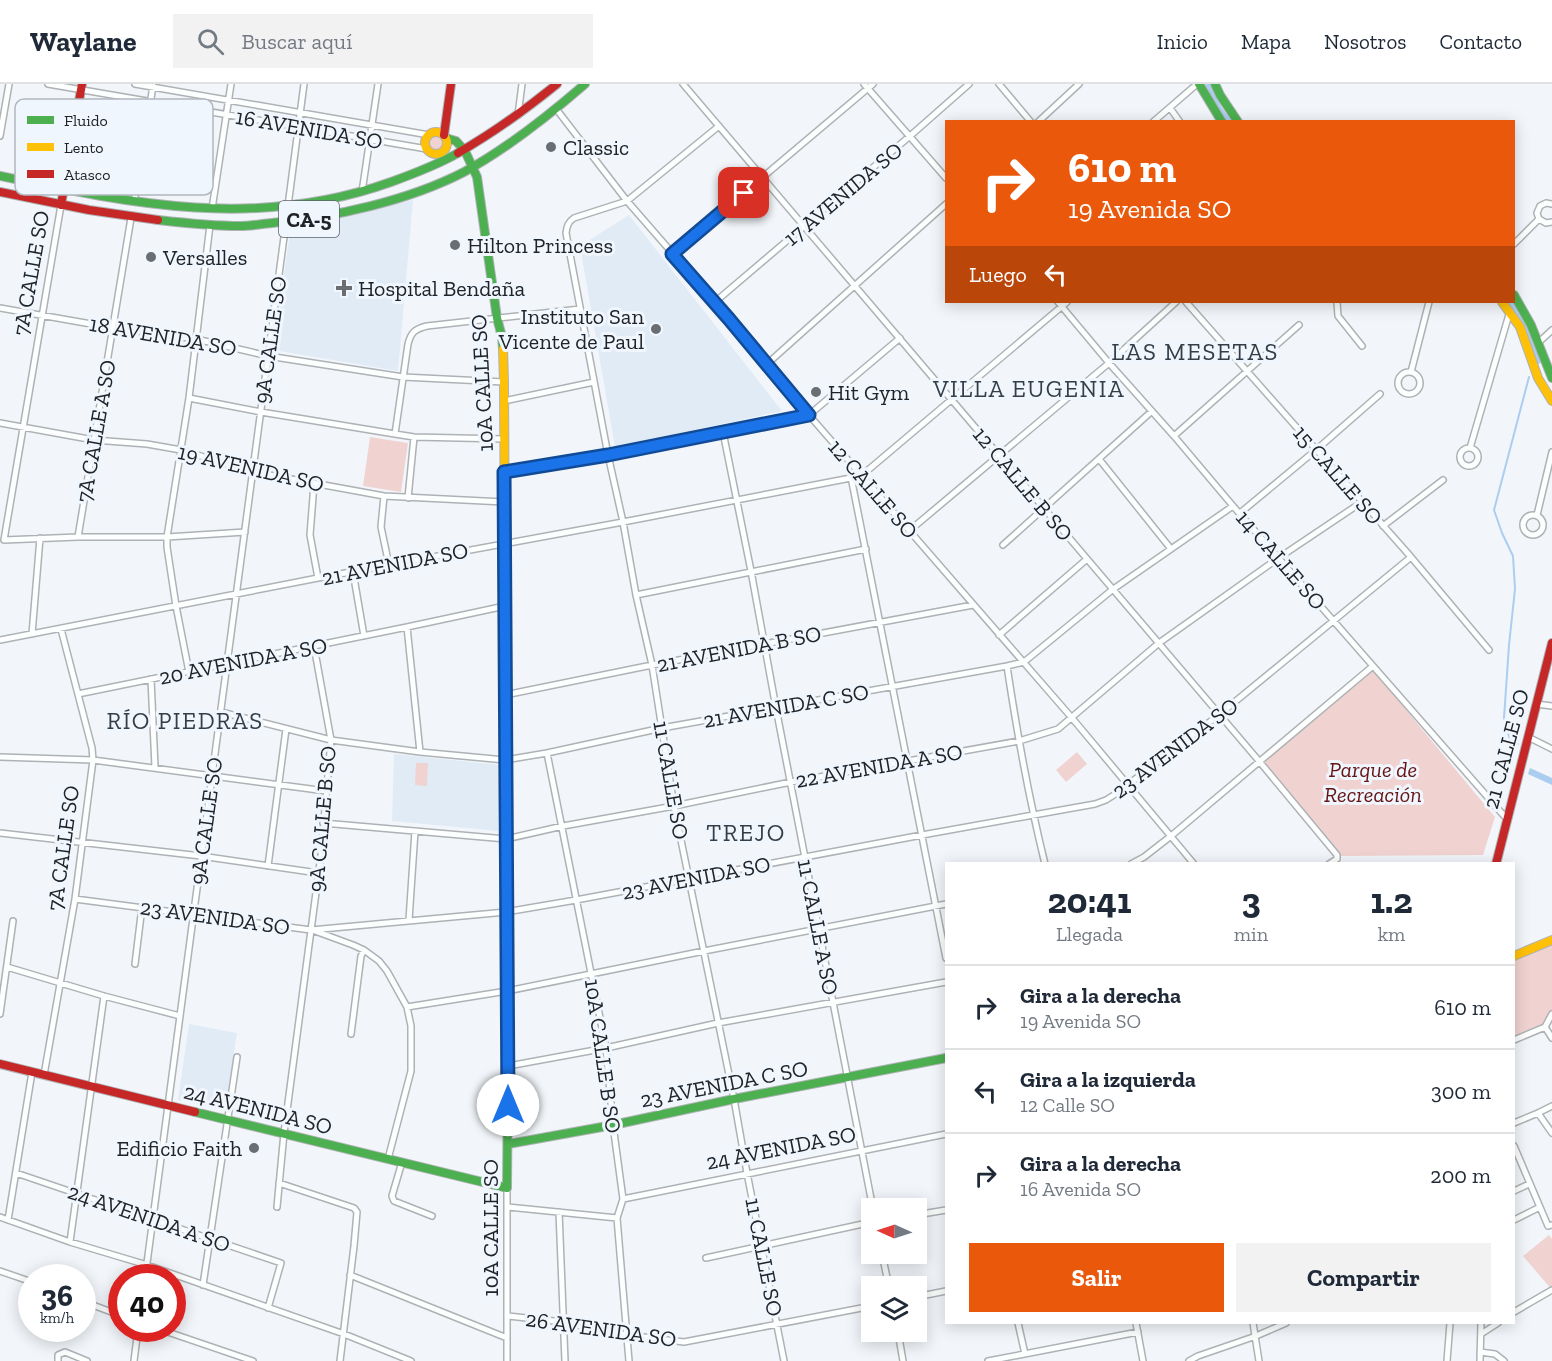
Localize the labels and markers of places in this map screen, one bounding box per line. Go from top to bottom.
place label: Classic [563,134,629,161]
marker: Classic [544,140,558,154]
pin [718,167,769,218]
place label: Hilton Princess [467,232,613,259]
marker: Hilton Princess [448,238,462,252]
place label: Versalles [162,244,247,271]
marker: Versalles [144,250,158,264]
place label: Hospital Bendaña [358,275,525,302]
marker: Hospital Bendaña [335,279,353,297]
place label: Instituto San Vicente de Paul [498,303,644,355]
marker: Instituto San Vicente de Paul [649,322,663,336]
place label: Hit Gym [828,379,909,406]
marker: Hit Gym [809,385,823,399]
place label: Edificio Faith [116,1135,243,1162]
marker: Edificio Faith [247,1141,261,1155]

